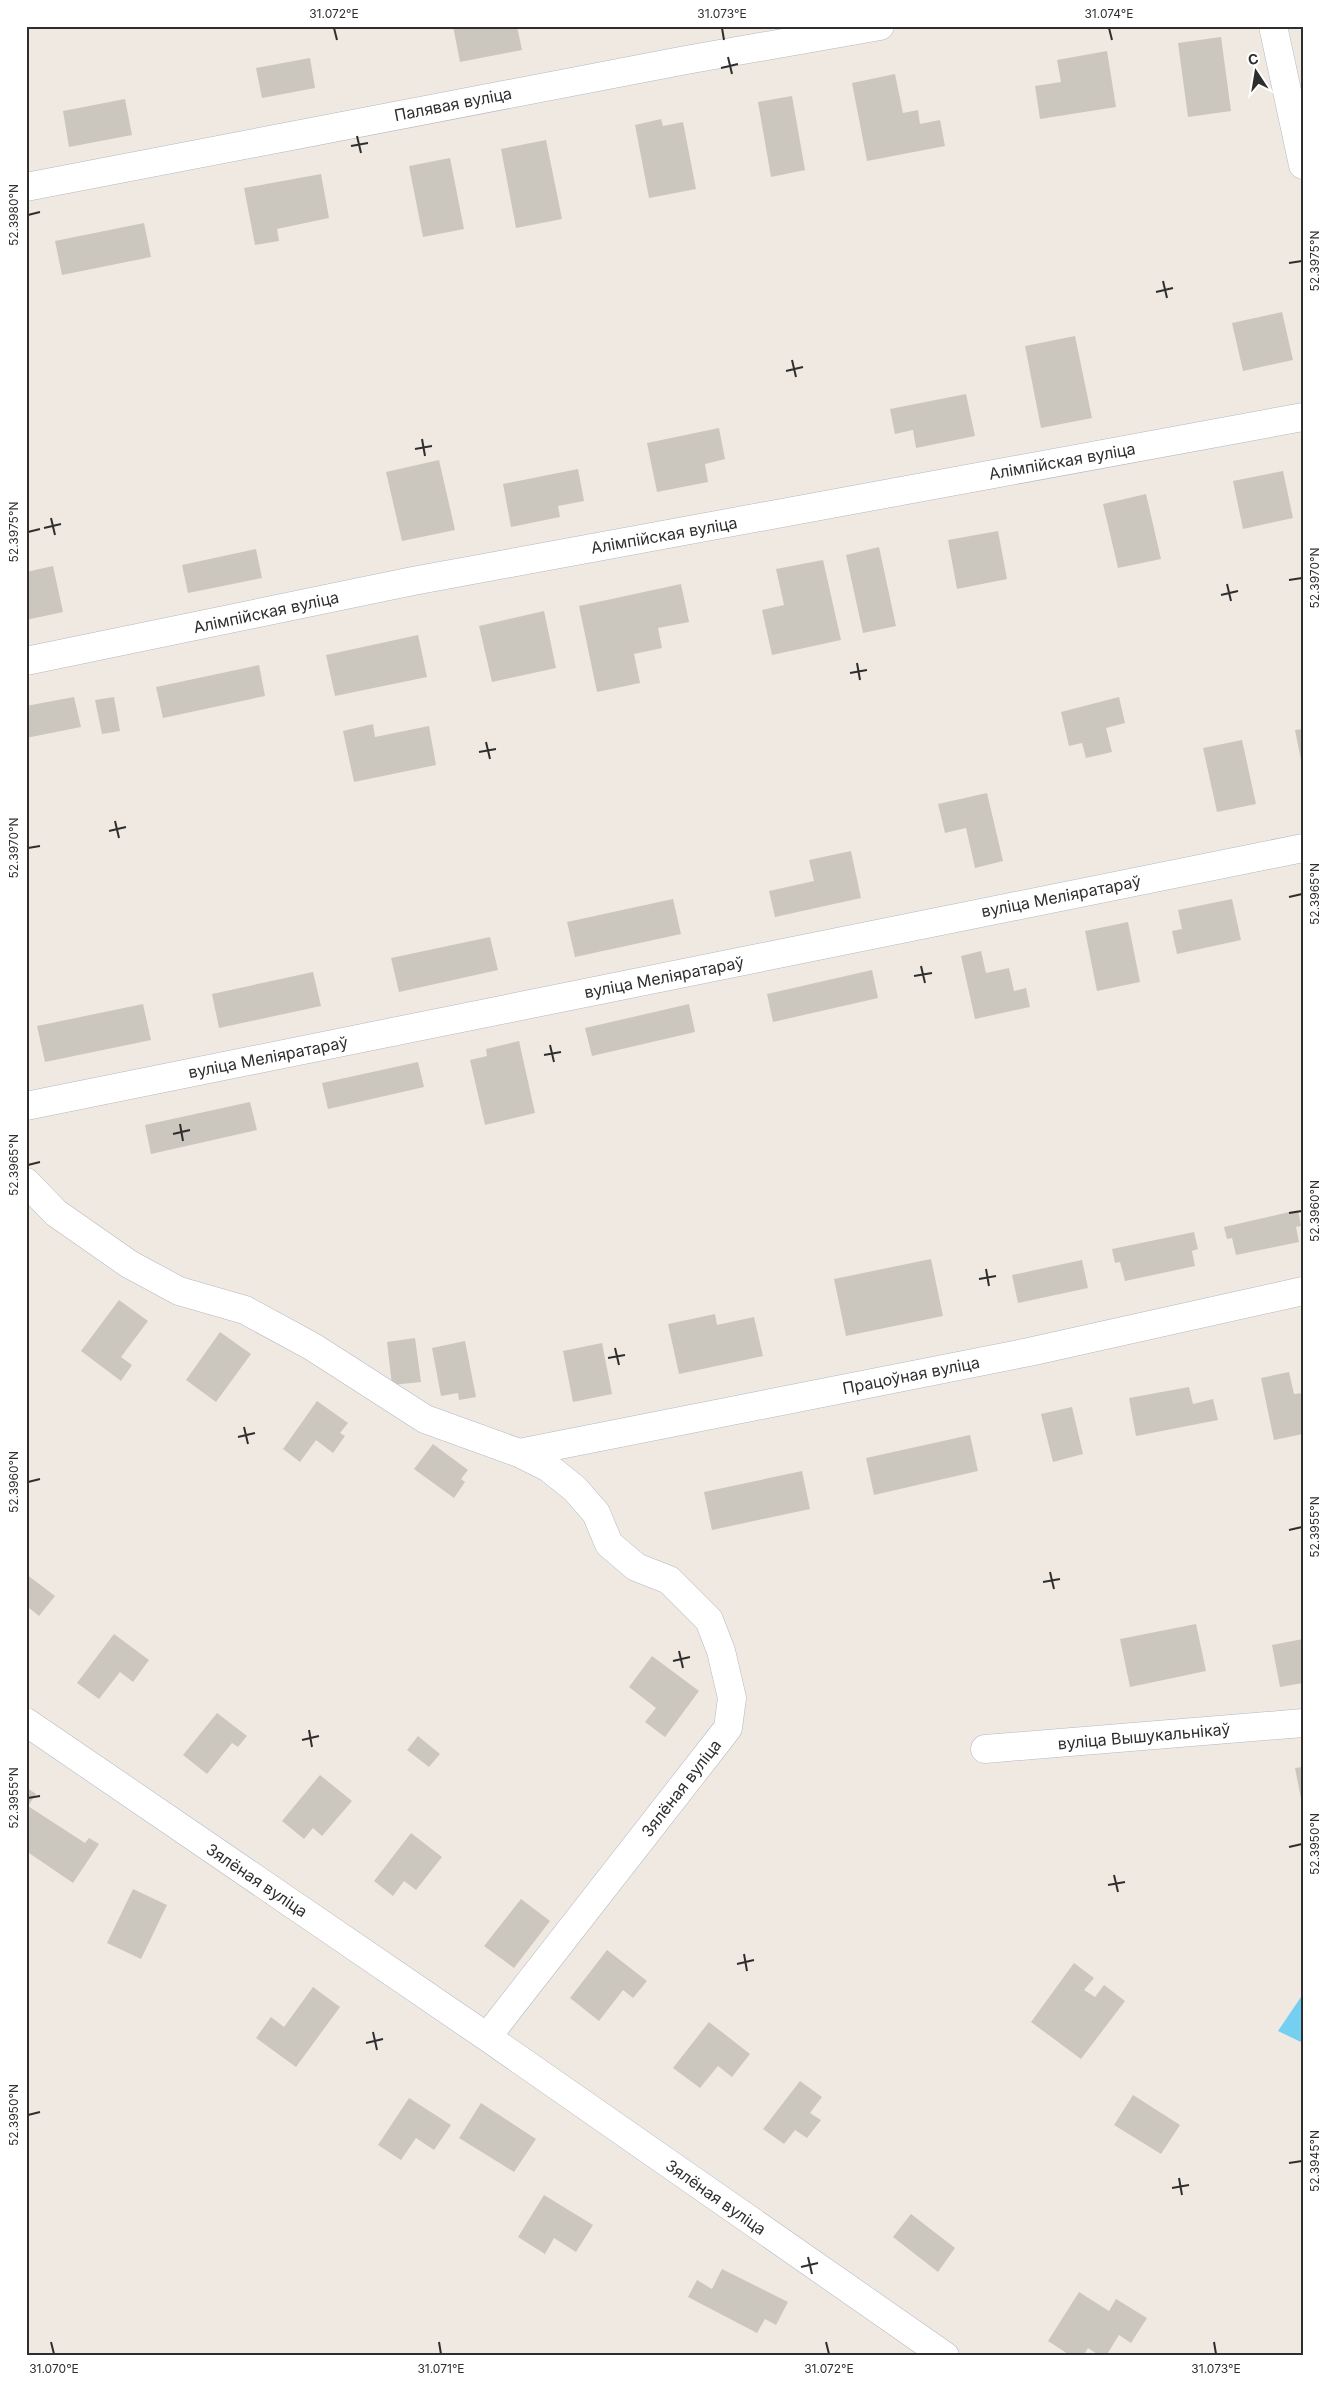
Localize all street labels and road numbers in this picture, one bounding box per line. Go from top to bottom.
street label: Палявая вуліца [393,83,513,125]
street label: Алімпійская вуліца [987,438,1137,484]
street label: Алімпійская вуліца [589,512,739,558]
street label: Алімпійская вуліца [191,587,341,637]
street label: вуліца Меліяратараў [979,871,1143,921]
street label: вуліца Меліяратараў [582,952,746,1002]
street label: вуліца Меліяратараў [186,1032,350,1082]
street label: Працоўная вуліца [841,1352,981,1398]
street label: вуліца Вышукальнікаў [1057,1718,1231,1754]
street label: Зялёная вуліца [637,1735,725,1841]
street label: Зялёная вуліца [202,1839,312,1921]
street label: Зялёная вуліца [662,2155,770,2239]

